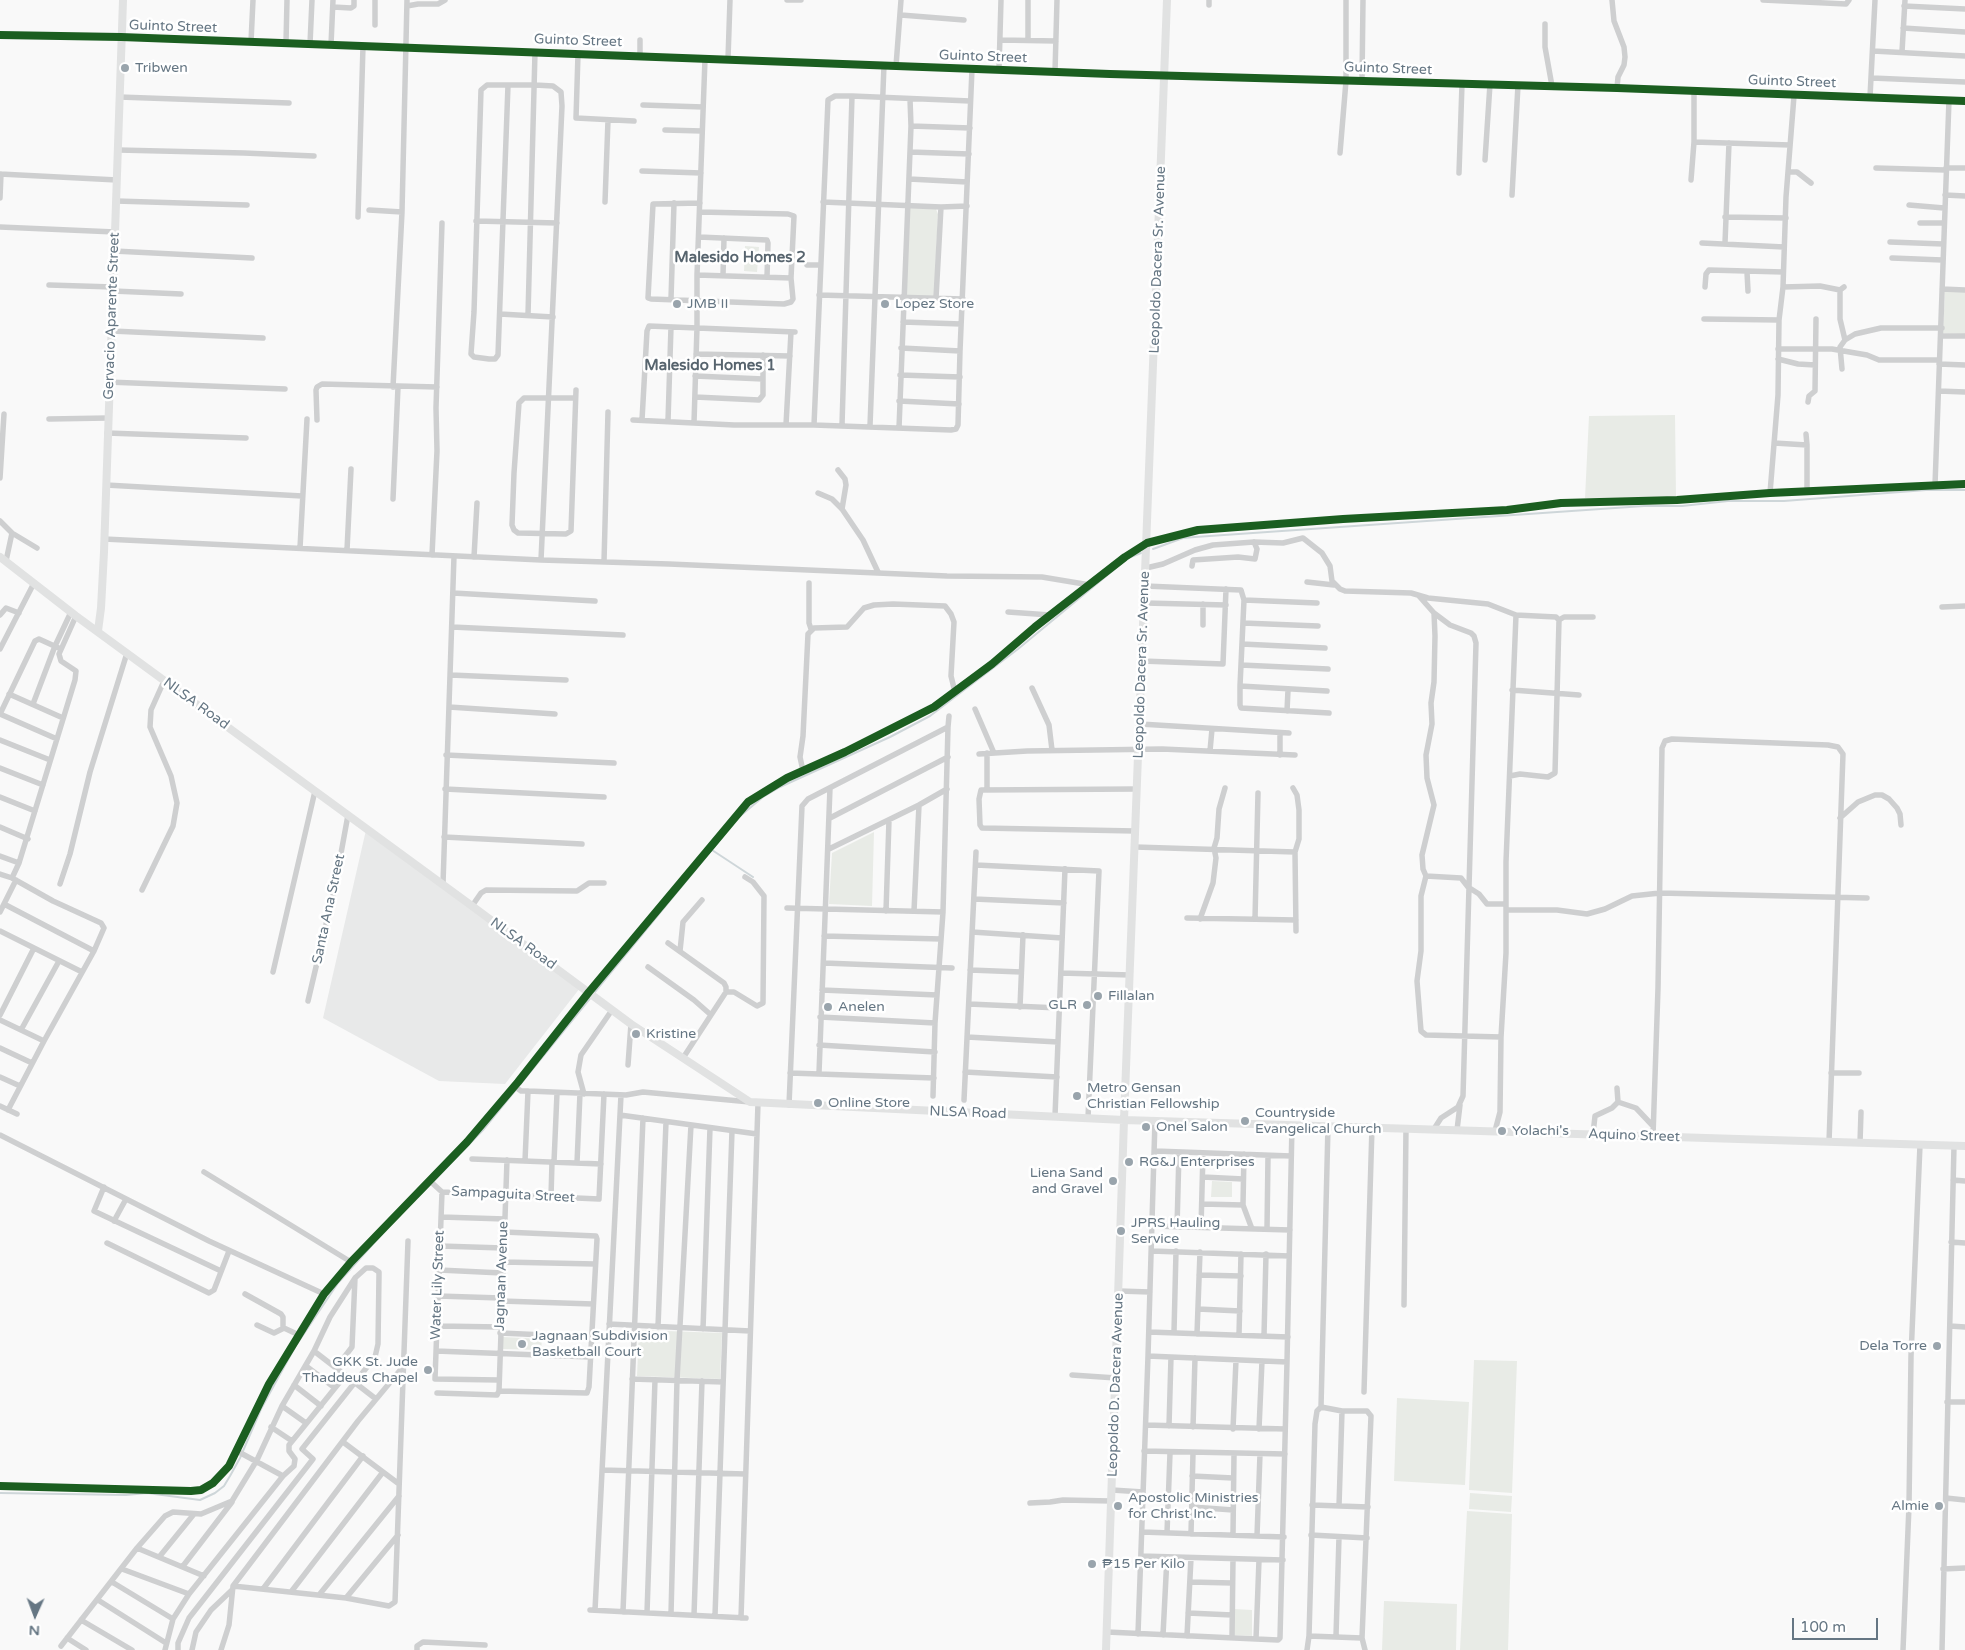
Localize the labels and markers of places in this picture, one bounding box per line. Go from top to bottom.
place label: Tribwen [135,60,188,76]
marker: Tribwen [119,62,131,74]
place label: JMB II [687,296,728,312]
place label: Lopez Store [895,296,974,312]
marker: JMB II [671,298,683,310]
marker: Lopez Store [879,298,891,310]
place label: Fillalan [1108,988,1155,1004]
marker: Fillalan [1092,990,1104,1002]
place label: GLR [1048,997,1077,1013]
place label: Anelen [838,999,885,1015]
marker: GLR [1081,999,1093,1011]
marker: Anelen [822,1001,834,1013]
place label: Kristine [646,1026,696,1042]
marker: Kristine [630,1028,642,1040]
place label: Metro Gensan Christian Fellowship [1087,1080,1220,1112]
marker: Metro Gensan Christian Fellowship [1071,1090,1083,1102]
place label: Online Store [828,1095,910,1111]
marker: Online Store [812,1097,824,1109]
place label: Countryside Evangelical Church [1255,1105,1381,1138]
marker: Countryside Evangelical Church [1239,1115,1251,1127]
place label: Onel Salon [1156,1119,1228,1135]
marker: Onel Salon [1140,1121,1152,1133]
place label: Yolachi's [1512,1123,1569,1139]
marker: Yolachi's [1496,1125,1508,1137]
place label: RG&J Enterprises [1139,1154,1255,1170]
marker: RG&J Enterprises [1123,1156,1135,1168]
place label: Liena Sand and Gravel [1030,1165,1103,1198]
marker: Liena Sand and Gravel [1107,1175,1119,1187]
place label: JPRS Hauling Service [1131,1215,1220,1248]
marker: JPRS Hauling Service [1115,1225,1127,1237]
place label: Jagnaan Subdivision Basketball Court [532,1328,668,1360]
marker: Jagnaan Subdivision Basketball Court [516,1338,528,1350]
place label: Dela Torre [1859,1338,1927,1354]
marker: Dela Torre [1931,1340,1943,1352]
place label: GKK St. Jude Thaddeus Chapel [302,1354,418,1386]
marker: GKK St. Jude Thaddeus Chapel [422,1364,434,1376]
place label: Apostolic Ministries for Christ Inc. [1128,1490,1259,1522]
place label: Almie [1891,1498,1929,1514]
marker: Apostolic Ministries for Christ Inc. [1112,1500,1124,1512]
marker: Almie [1933,1500,1945,1512]
place label: ₱15 Per Kilo [1102,1556,1185,1572]
marker: ₱15 Per Kilo [1086,1558,1098,1570]

